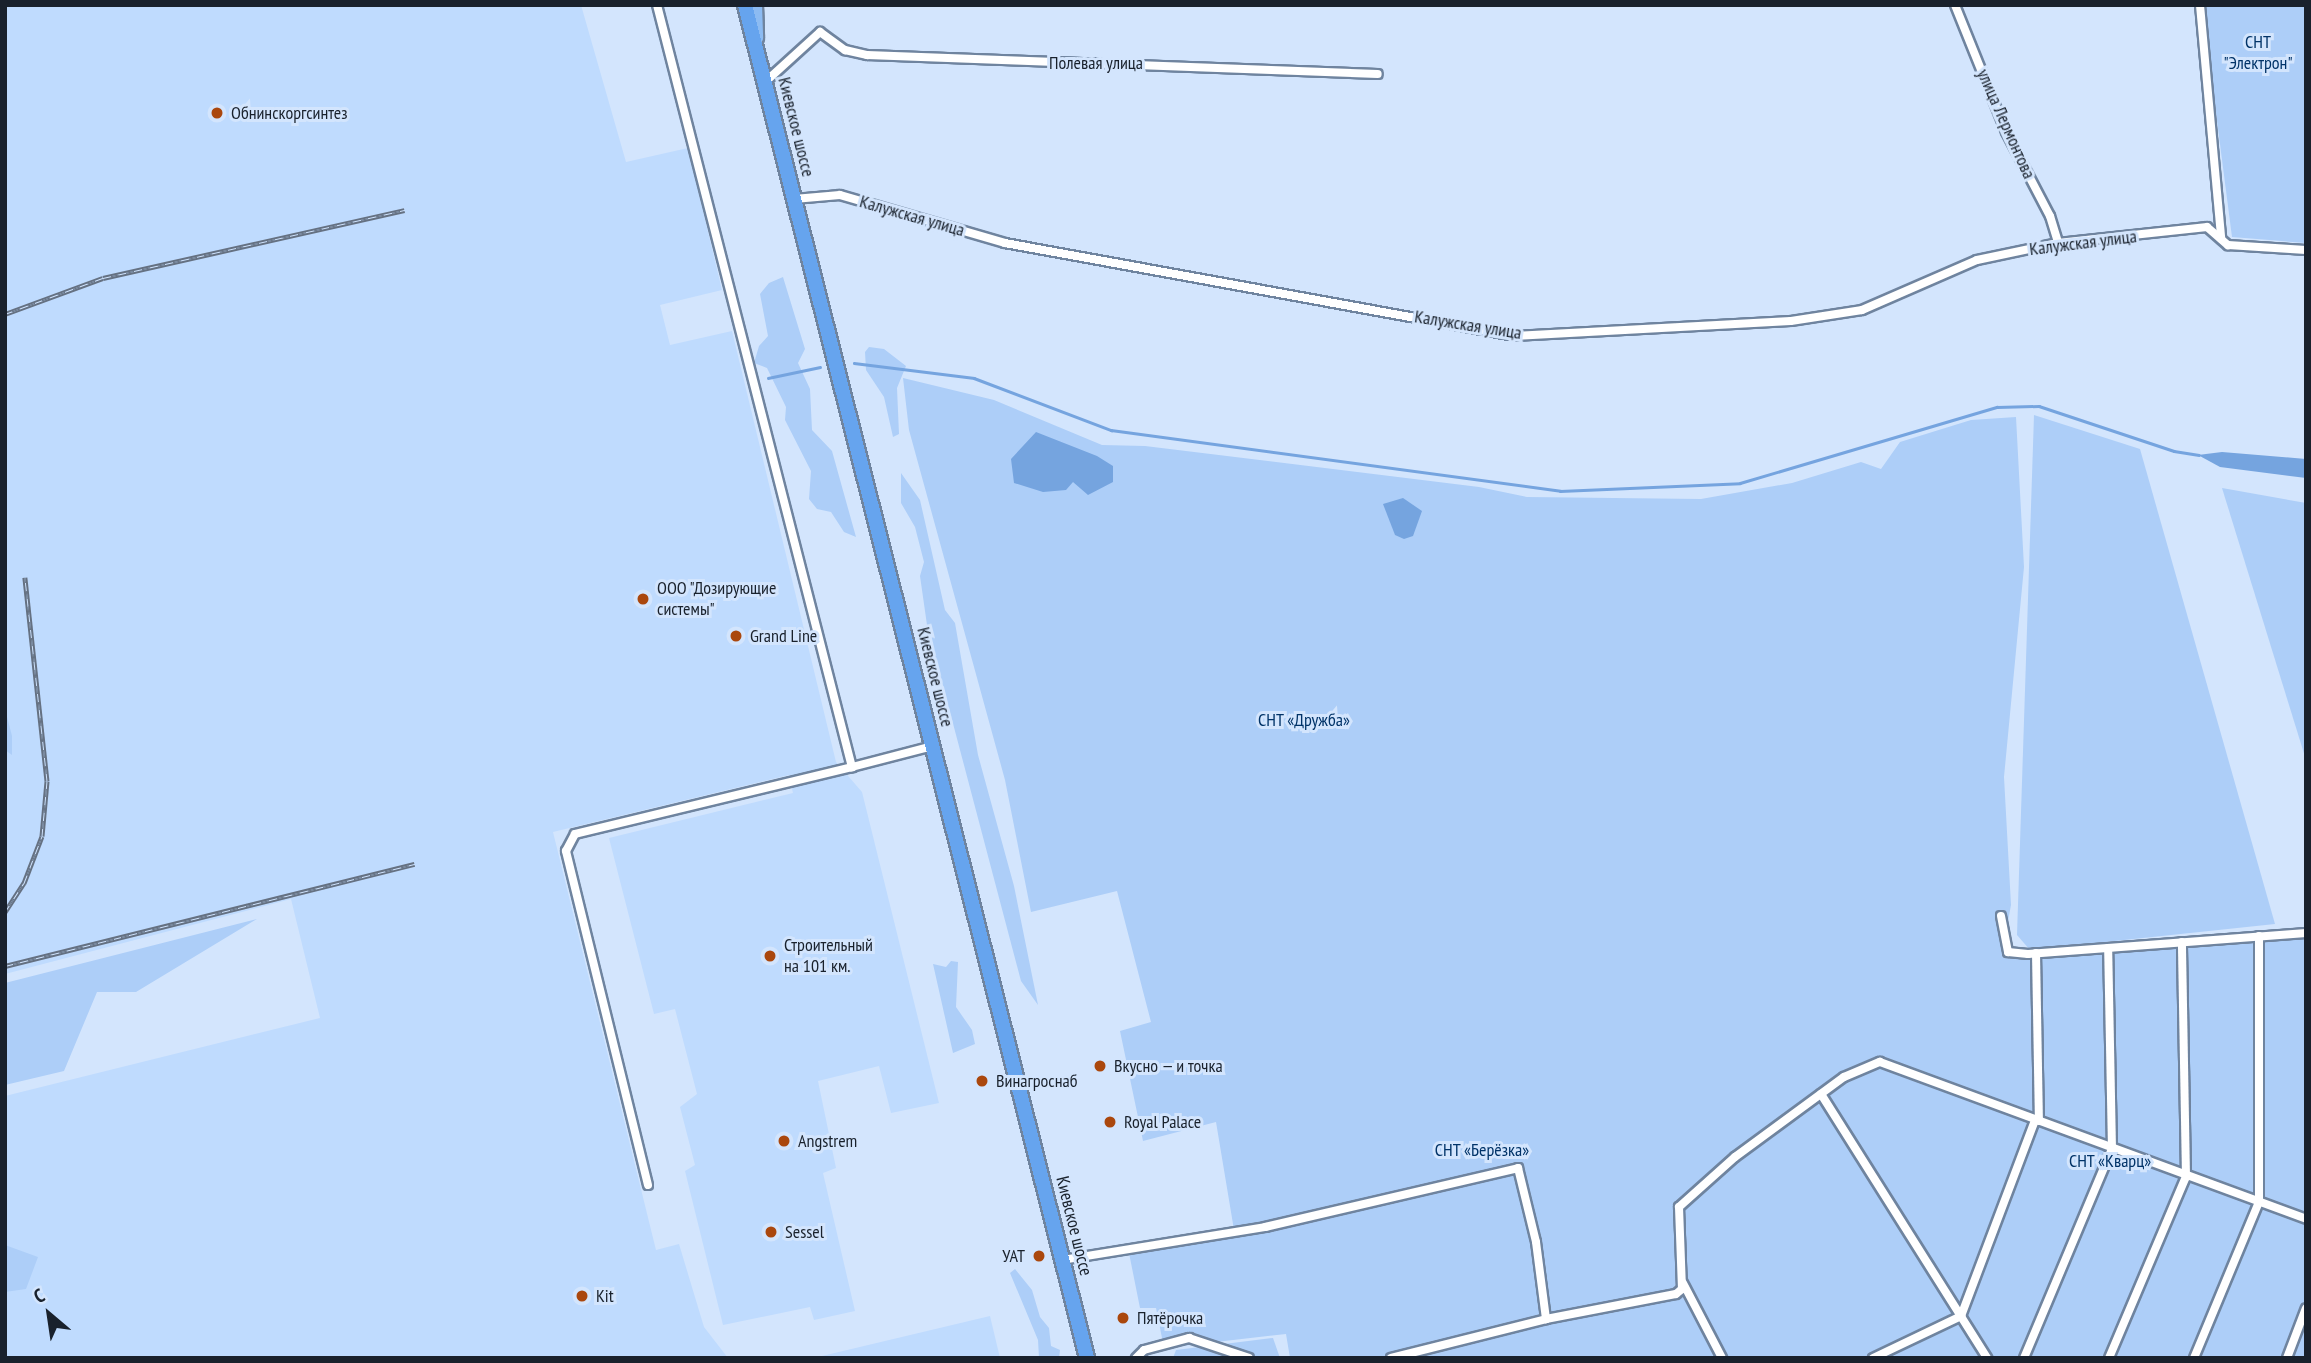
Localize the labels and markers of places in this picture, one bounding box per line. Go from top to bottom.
place label: Обнинскоргсинтез [231,102,348,124]
marker: Обнинскоргсинтез [209,105,225,121]
place label: ООО "Дозирующие системы" [657,578,777,620]
marker: ООО "Дозирующие системы" [635,591,651,607]
place label: Grand Line [750,625,817,647]
marker: Grand Line [728,628,744,644]
place label: Строительный на 101 км. [784,935,873,978]
marker: Строительный на 101 км. [762,948,778,964]
place label: Вкусно — и точка [1114,1055,1224,1077]
marker: Вкусно — и точка [1092,1058,1108,1074]
place label: Винагроснаб [996,1070,1078,1092]
marker: Винагроснаб [974,1073,990,1089]
place label: Royal Palace [1124,1111,1201,1133]
marker: Royal Palace [1102,1114,1118,1130]
place label: Angstrem [798,1130,857,1152]
marker: Angstrem [776,1133,792,1149]
place label: Sessel [785,1221,824,1243]
marker: Sessel [763,1224,779,1240]
place label: УАТ [1002,1245,1025,1267]
marker: УАТ [1031,1248,1047,1264]
place label: Kit [596,1285,614,1307]
marker: Kit [574,1288,590,1304]
place label: Пятёрочка [1137,1307,1203,1329]
marker: Пятёрочка [1115,1310,1131,1326]

